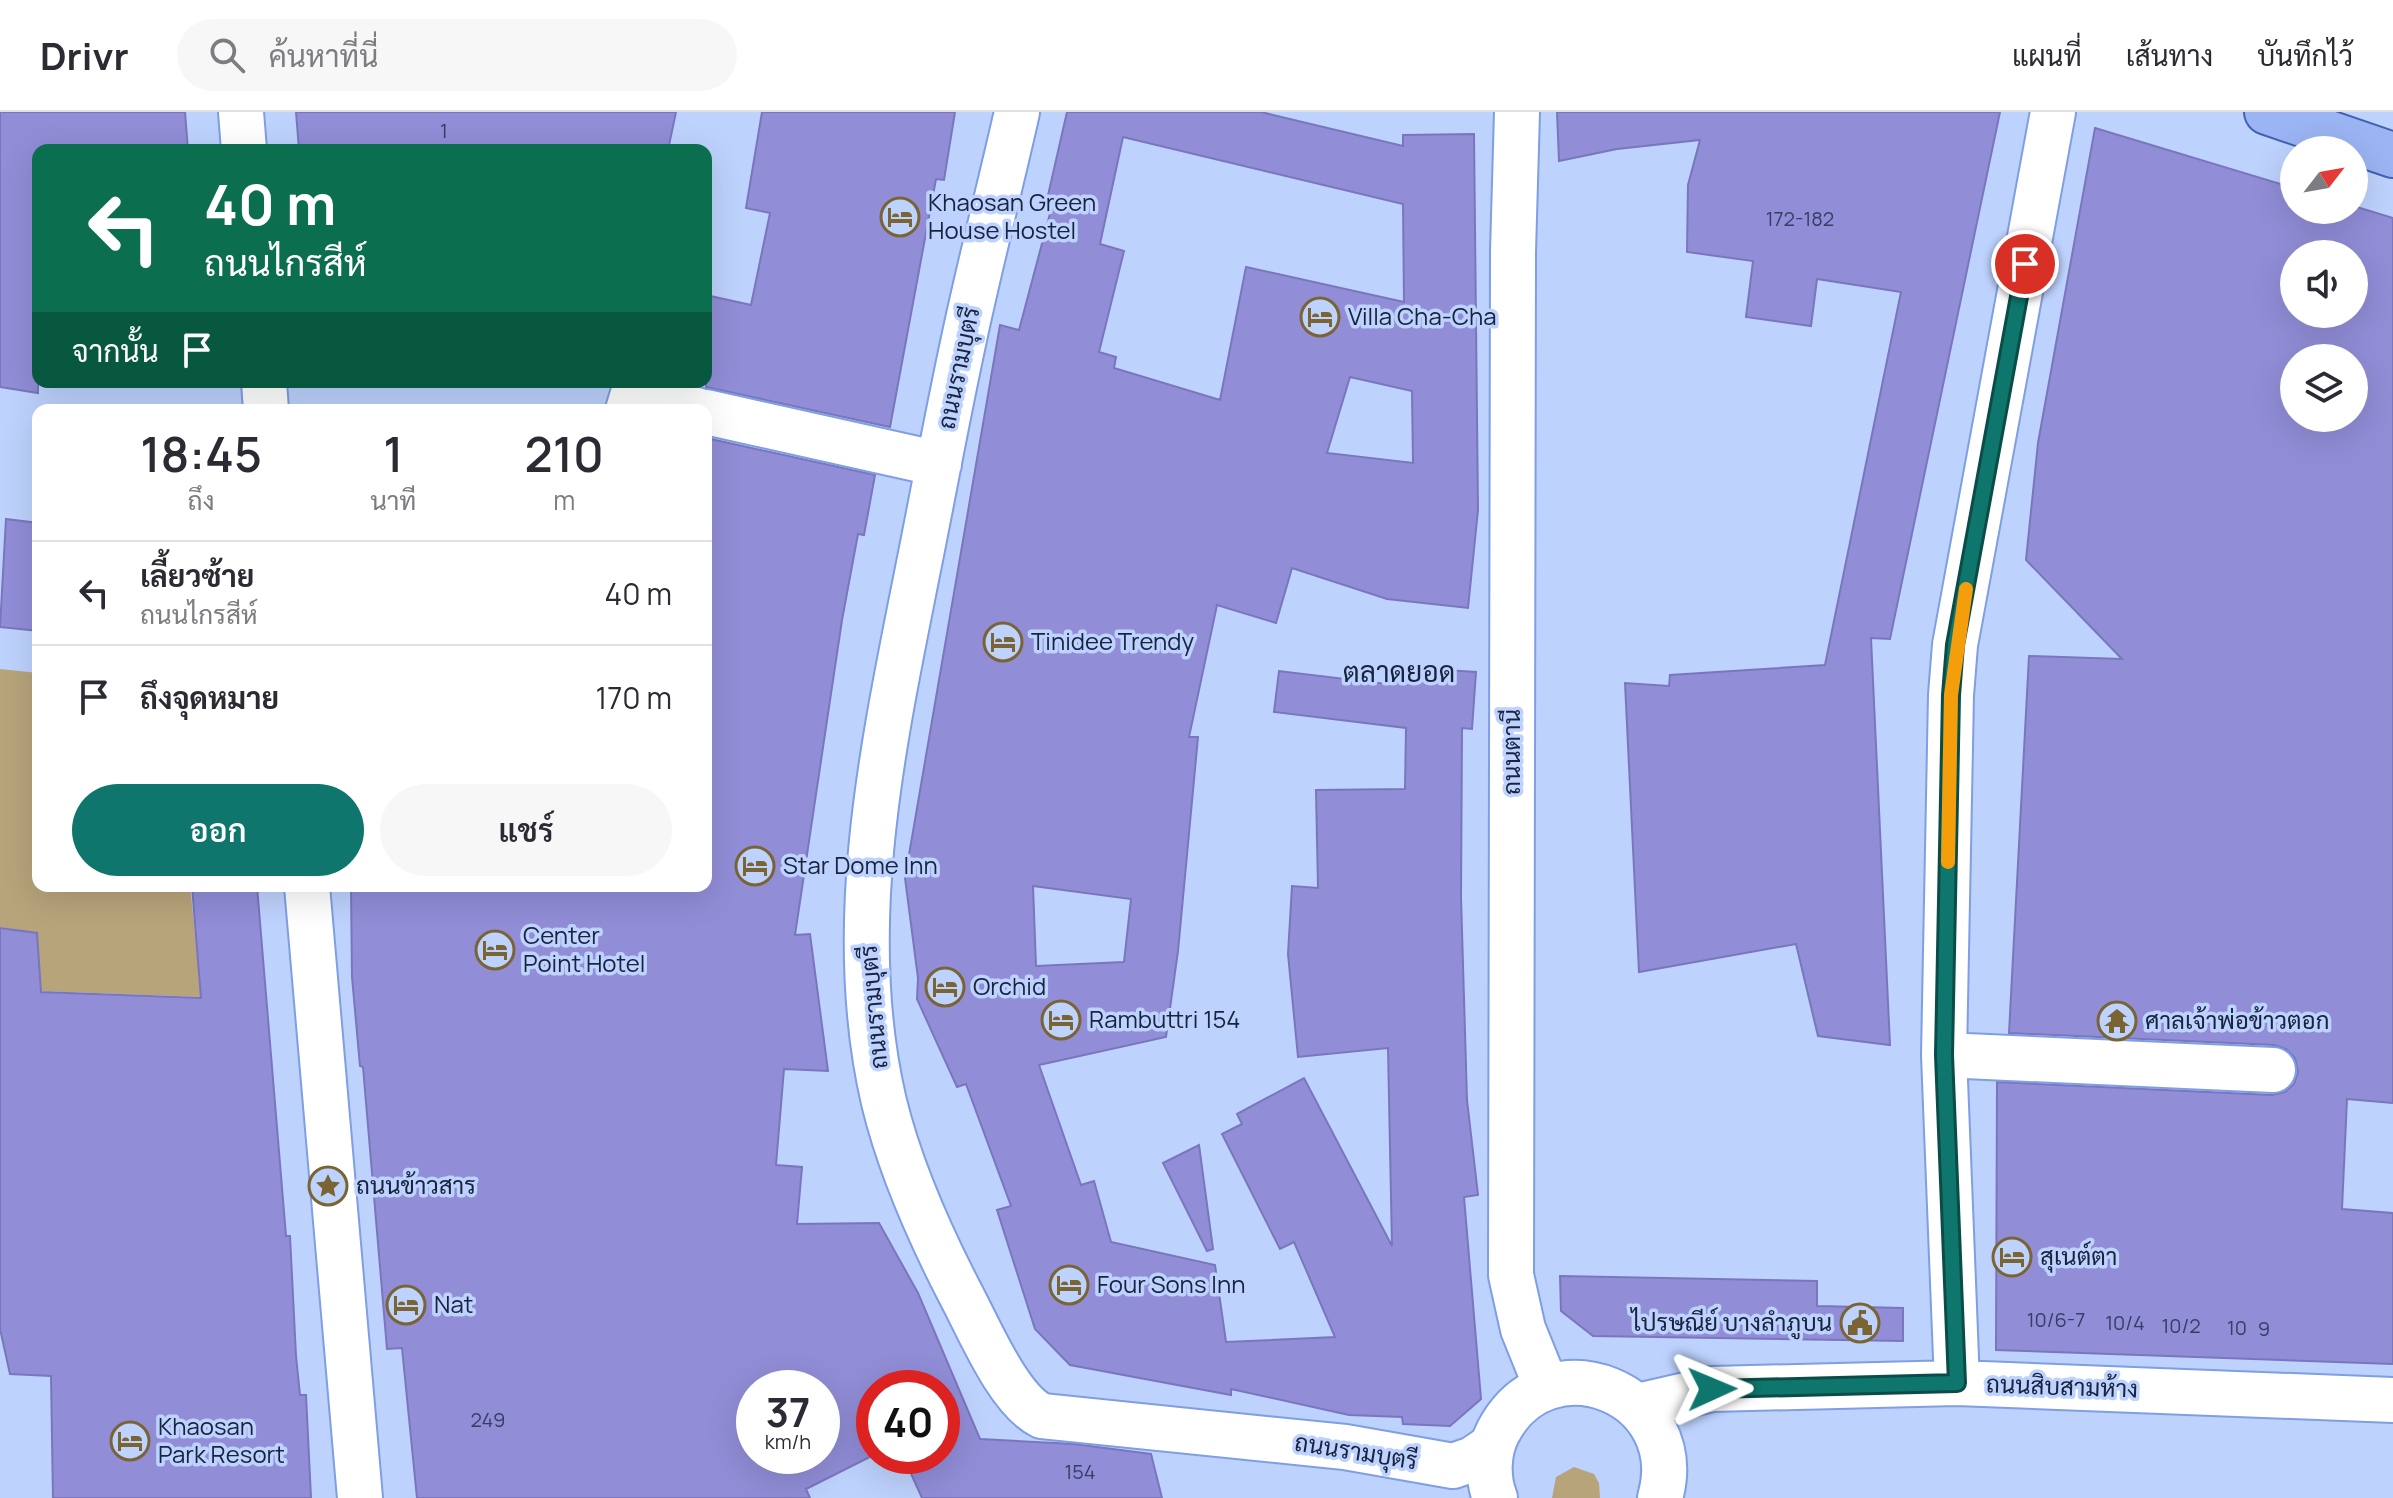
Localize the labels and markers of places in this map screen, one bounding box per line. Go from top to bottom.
place label: Khaosan Green House Hostel [928,185,1096,246]
hotel icon: Khaosan Green House Hostel [879,196,921,238]
pin [1991,230,2059,298]
hotel icon: Villa Cha-Cha [1299,296,1341,338]
place label: Villa Cha-Cha [1348,299,1497,332]
hotel icon: Tinidee Trendy [982,621,1024,663]
place label: Tinidee Trendy [1031,624,1194,657]
hotel icon: Star Dome Inn [734,845,776,887]
place label: Star Dome Inn [783,848,938,881]
place label: Center Point Hotel [523,918,645,979]
hotel icon: Center Point Hotel [474,929,516,971]
hotel icon: Orchid [924,966,966,1008]
place label: Orchid [973,969,1046,1002]
hotel icon: Rambuttri 154 [1040,999,1082,1041]
temple icon: ศาลเจ้าพ่อข้าวตอก [2096,1000,2138,1042]
place label: Rambuttri 154 [1089,1002,1241,1035]
place label: ศาลเจ้าพ่อข้าวตอก [2145,1003,2329,1036]
place icon: ถนนข้าวสาร [307,1165,349,1207]
place label: ถนนข้าวสาร [356,1168,476,1201]
hotel icon: สุเนต์ตา [1991,1236,2033,1278]
place label: สุเนต์ตา [2040,1239,2117,1273]
hotel icon: Four Sons Inn [1048,1264,1090,1306]
place label: Four Sons Inn [1097,1267,1245,1300]
hotel icon: Nat [385,1284,427,1326]
place label: Nat [434,1287,473,1320]
public building icon: ไปรษณีย์ บางลำภูบน [1839,1302,1881,1344]
place label: ไปรษณีย์ บางลำภูบน [1629,1305,1832,1340]
place label: Khaosan Park Resort [158,1409,285,1470]
hotel icon: Khaosan Park Resort [109,1420,151,1462]

